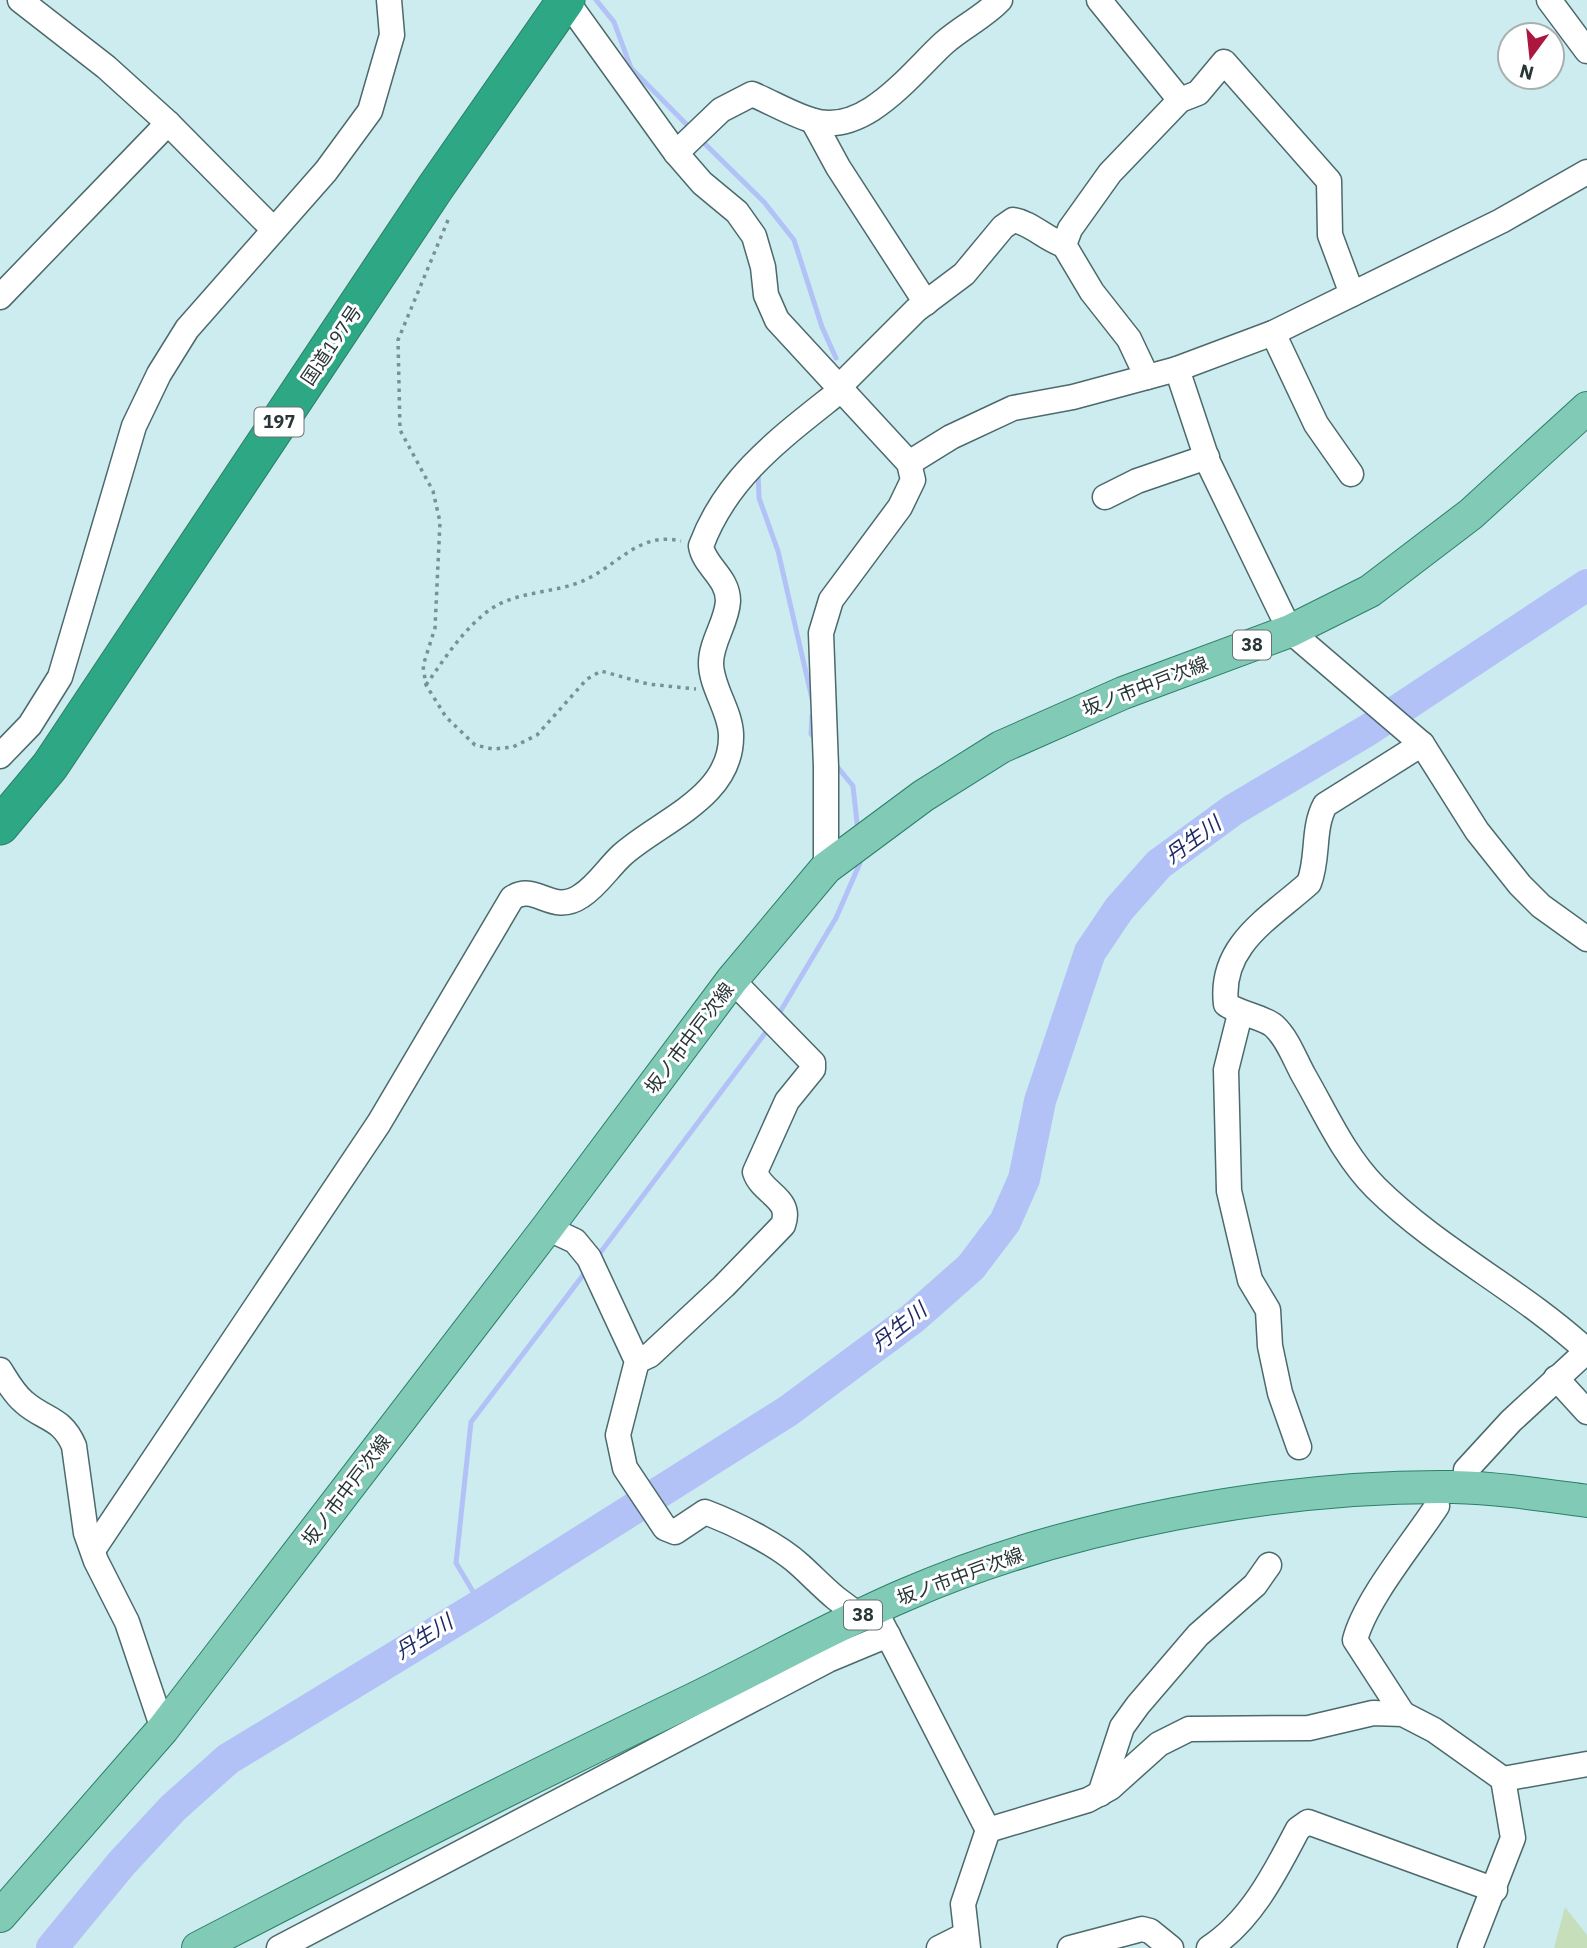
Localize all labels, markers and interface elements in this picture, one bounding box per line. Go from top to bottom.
north arrow [1496,21,1566,91]
text: N [1517,59,1536,86]
street label: 国道197号 [296,300,366,390]
road number: 197 [254,408,304,436]
road number: 38 [1233,630,1271,660]
street label: 坂ノ市中戸次線 [1079,651,1211,721]
water label: 丹生川 [1159,808,1228,869]
street label: 坂ノ市中戸次線 [639,978,739,1098]
water label: 丹生川 [865,1295,933,1357]
street label: 坂ノ市中戸次線 [296,1430,396,1550]
street label: 坂ノ市中戸次線 [893,1542,1027,1610]
road number: 38 [844,1600,882,1630]
water label: 丹生川 [389,1607,459,1665]

